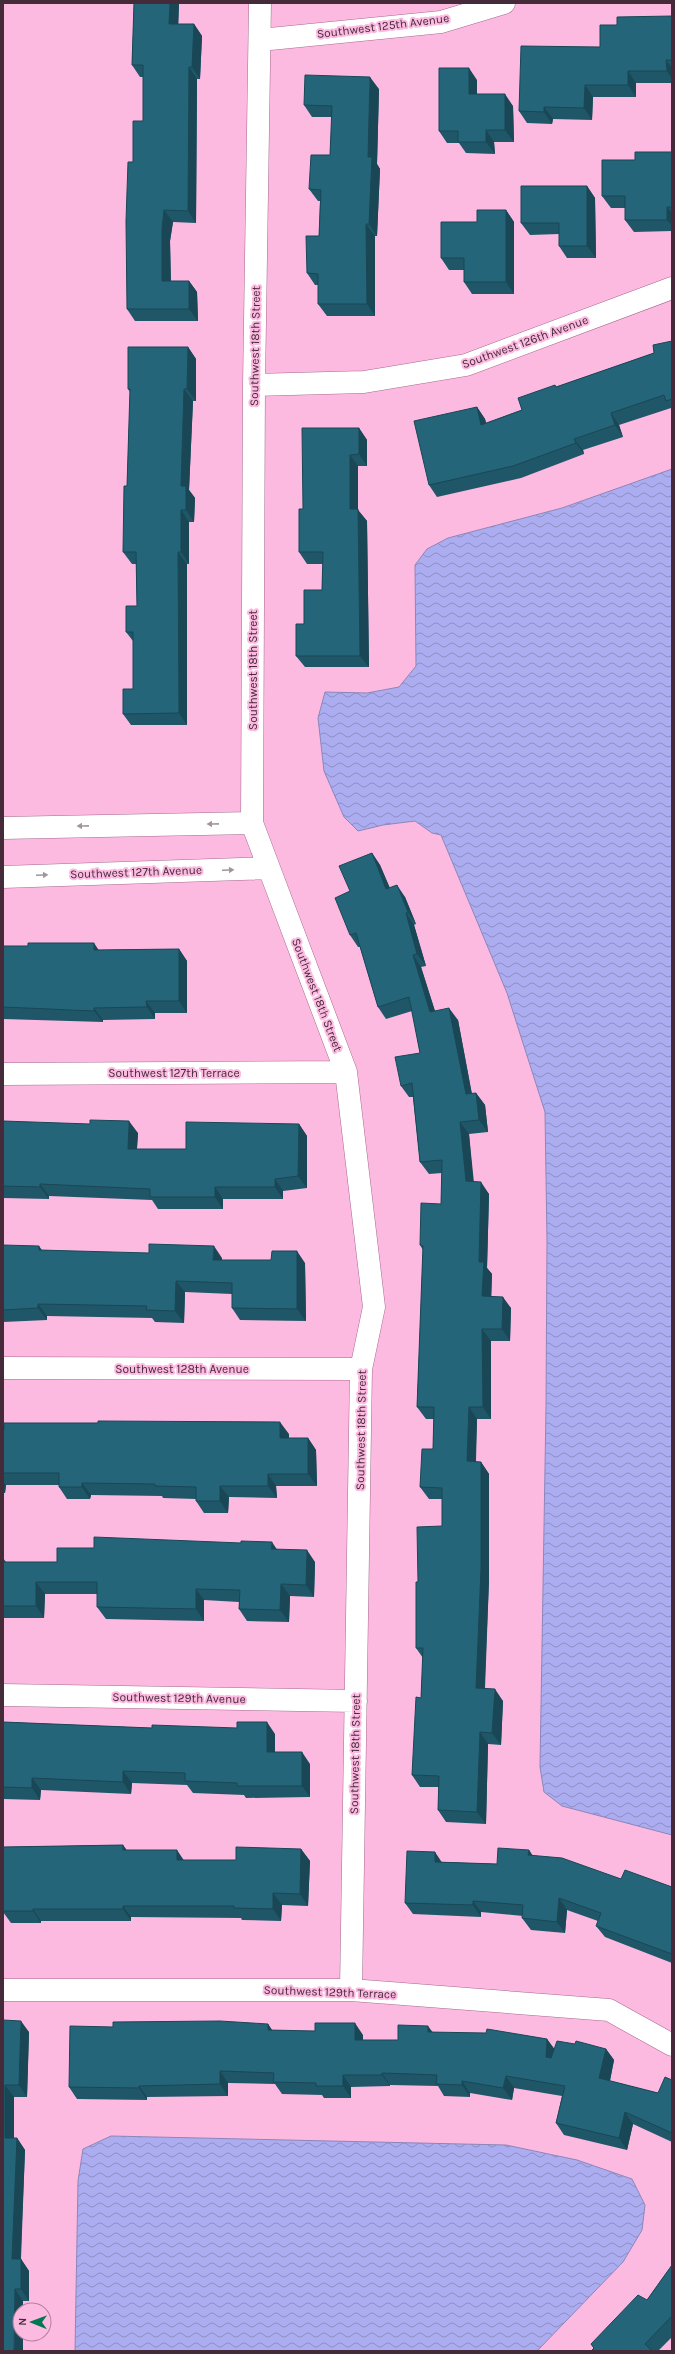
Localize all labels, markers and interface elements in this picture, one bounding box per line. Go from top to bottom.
street label: Southwest 125th Avenue [316,11,450,41]
street label: Southwest 18th Street [247,285,263,406]
street label: Southwest 126th Avenue [460,313,590,371]
street label: Southwest 18th Street [246,609,260,730]
one-way arrow [206,821,219,827]
one-way arrow [76,823,89,829]
street label: Southwest 127th Avenue [70,863,202,881]
one-way arrow [222,866,234,873]
one-way arrow [36,872,48,879]
street label: Southwest 18th Street [289,936,345,1054]
street label: Southwest 127th Terrace [108,1066,240,1080]
street label: Southwest 128th Avenue [115,1362,249,1376]
street label: Southwest 18th Street [353,1369,369,1490]
street label: Southwest 129th Avenue [112,1690,246,1706]
street label: Southwest 18th Street [347,1693,363,1814]
street label: Southwest 129th Terrace [263,1983,397,2001]
north arrow [12,2302,52,2342]
text: N [16,2318,29,2326]

